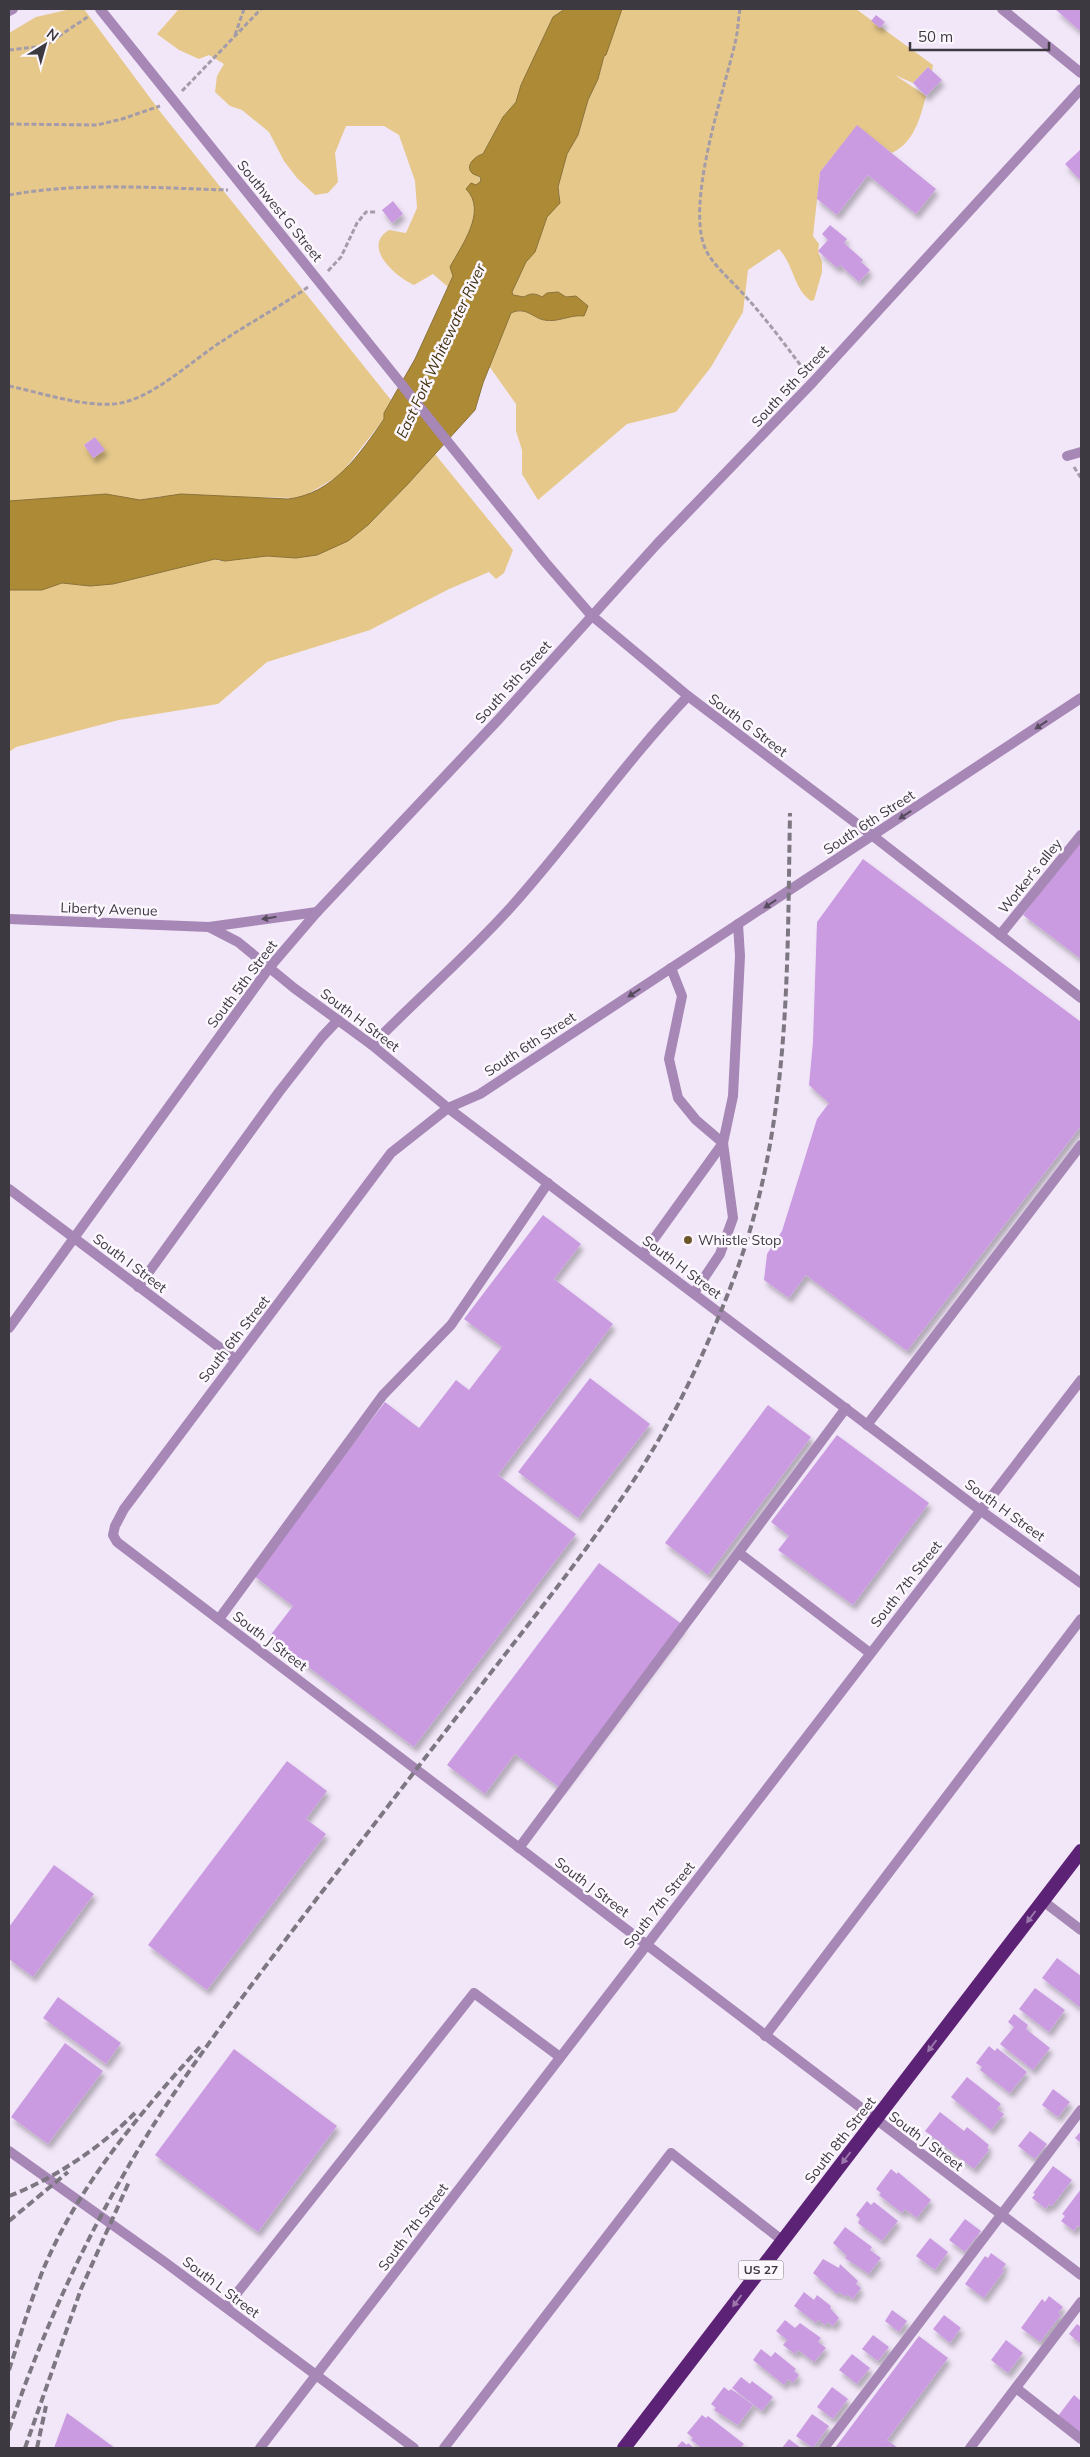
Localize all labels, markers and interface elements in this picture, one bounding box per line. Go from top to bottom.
north arrow [20,20,70,70]
scale bar [910,20,1049,52]
text: N [43,24,62,45]
text: 50 m [918,27,953,46]
street label: Southwest G Street [234,157,327,266]
water label: East Fork Whitewater River [392,260,490,441]
street label: South 5th Street [747,341,833,431]
street label: South 5th Street [471,637,555,727]
street label: South G Street [705,689,791,761]
one-way arrow [1034,720,1047,730]
street label: South 6th Street [820,786,918,858]
one-way arrow [899,810,912,819]
street label: Worker's alley [994,834,1066,917]
street label: Liberty Avenue [60,898,158,920]
one-way arrow [763,899,776,909]
one-way arrow [260,914,276,922]
street label: South 5th Street [203,936,281,1032]
street label: South H Street [317,984,403,1056]
one-way arrow [627,988,640,998]
street label: South 6th Street [481,1008,579,1080]
street label: South I Street [90,1229,170,1297]
street label: South H Street [639,1231,725,1303]
place label: Whistle Stop [698,1231,781,1249]
marker: Whistle Stop [682,1234,694,1246]
street label: South 6th Street [194,1292,274,1386]
street label: South H Street [961,1475,1049,1545]
street label: South 7th Street [866,1537,946,1631]
street label: South J Street [229,1607,311,1675]
street label: South J Street [551,1853,633,1921]
street label: South 7th Street [619,1858,699,1952]
one-way arrow [1025,1911,1036,1924]
one-way arrow [926,2039,937,2052]
street label: South 8th Street [800,2093,880,2187]
street label: South J Street [885,2107,967,2175]
one-way arrow [840,2151,851,2164]
street label: South 7th Street [374,2179,452,2275]
street label: South L Street [179,2252,263,2322]
road number: US 27 [738,2260,784,2280]
one-way arrow [731,2294,742,2307]

